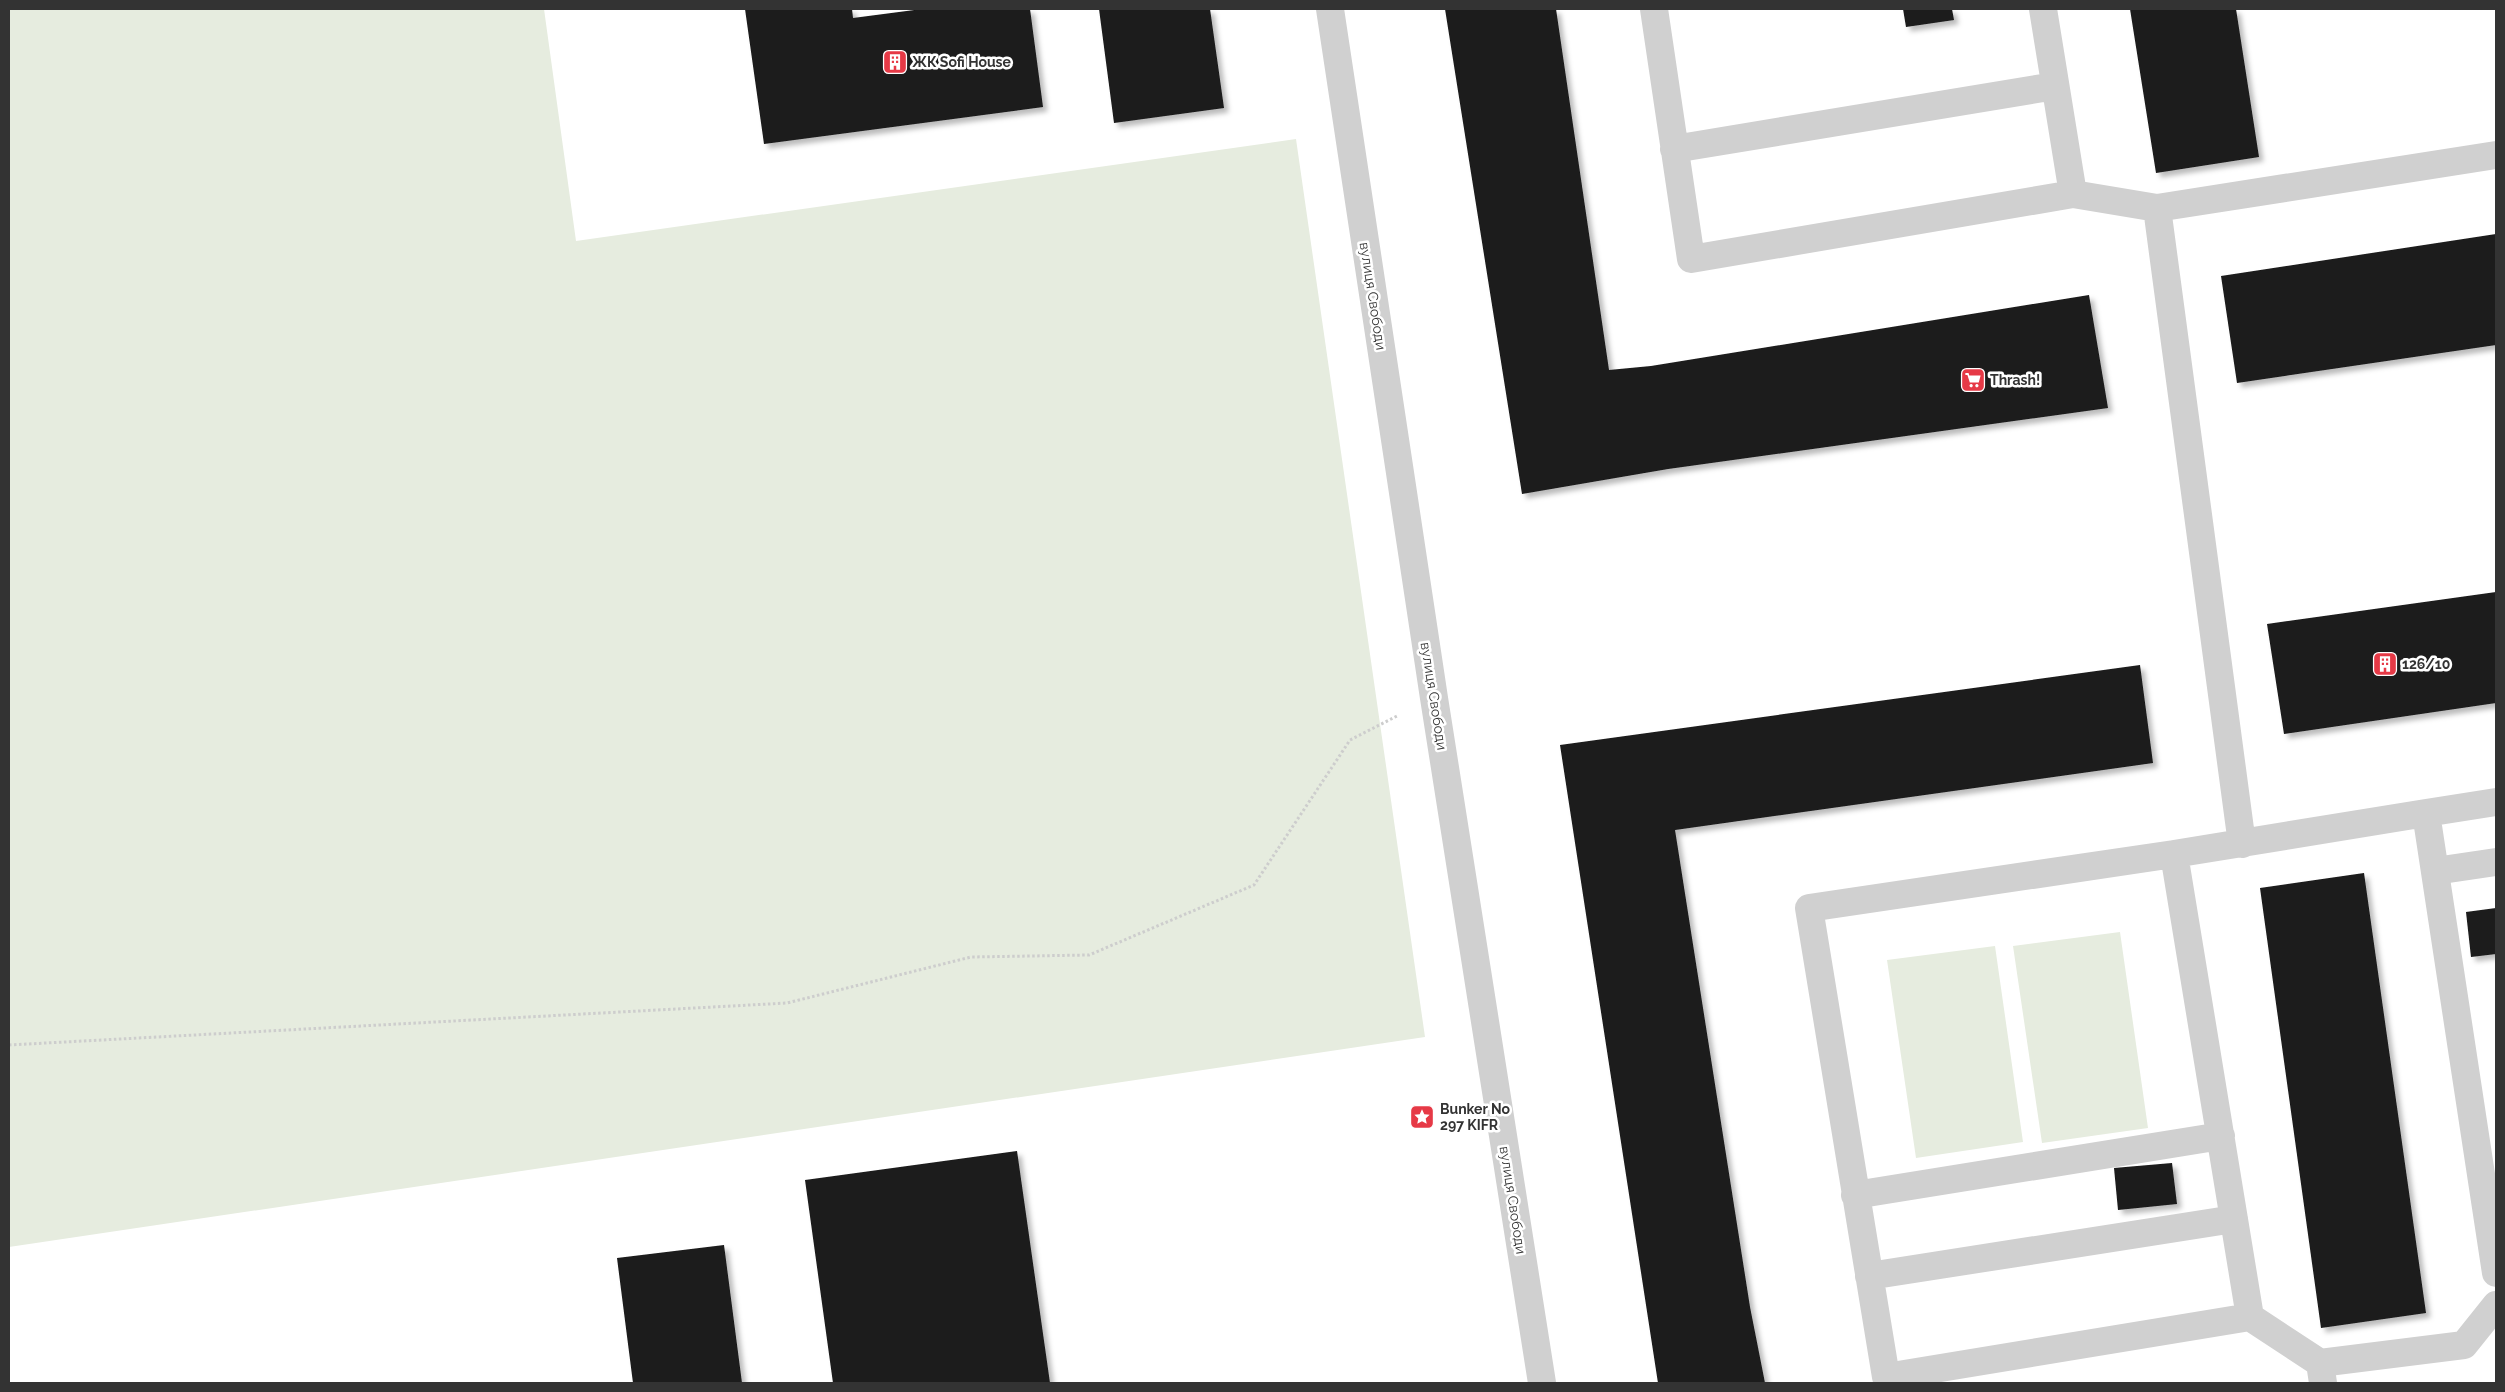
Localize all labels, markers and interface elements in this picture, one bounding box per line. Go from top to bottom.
building icon: ЖК Sofi House [882,49,908,75]
place label: ЖК Sofi House [912,54,1011,70]
street label: вулиця Свободи [1357,241,1389,351]
supermarket icon: Thrash! [1960,367,1986,393]
place label: Thrash! [1990,372,2040,388]
street label: вулиця Свободи [1418,641,1450,751]
building icon: 126/10 [2372,651,2398,677]
place label: 126/10 [2402,656,2450,672]
place label: Bunker No 297 KIFR [1440,1101,1510,1133]
place icon: Bunker No 297 KIFR [1409,1104,1435,1130]
street label: вулиця Свободи [1497,1145,1529,1255]

